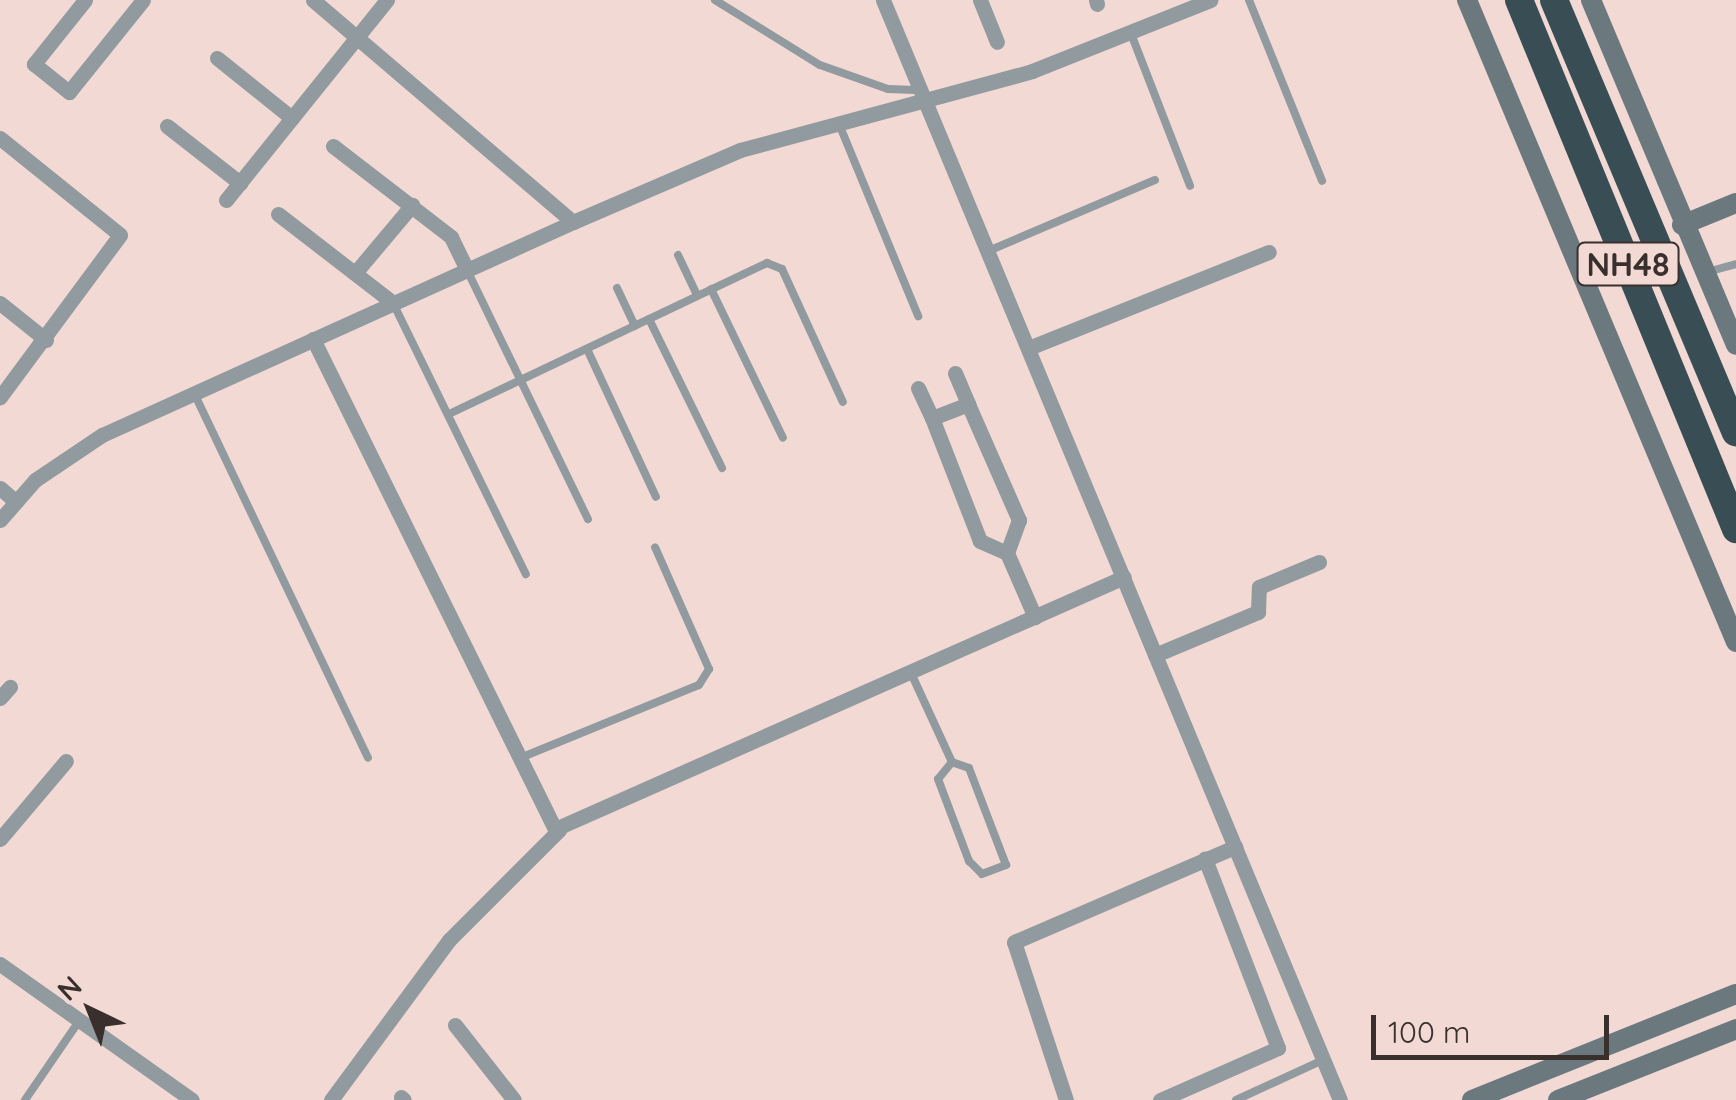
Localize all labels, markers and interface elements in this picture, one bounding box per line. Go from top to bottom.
road number: NH48 [1576,237,1680,291]
north arrow [40,960,140,1060]
text: N [50,968,89,1008]
scale bar [1376,995,1614,1057]
text: 100 m [1388,1013,1470,1051]

